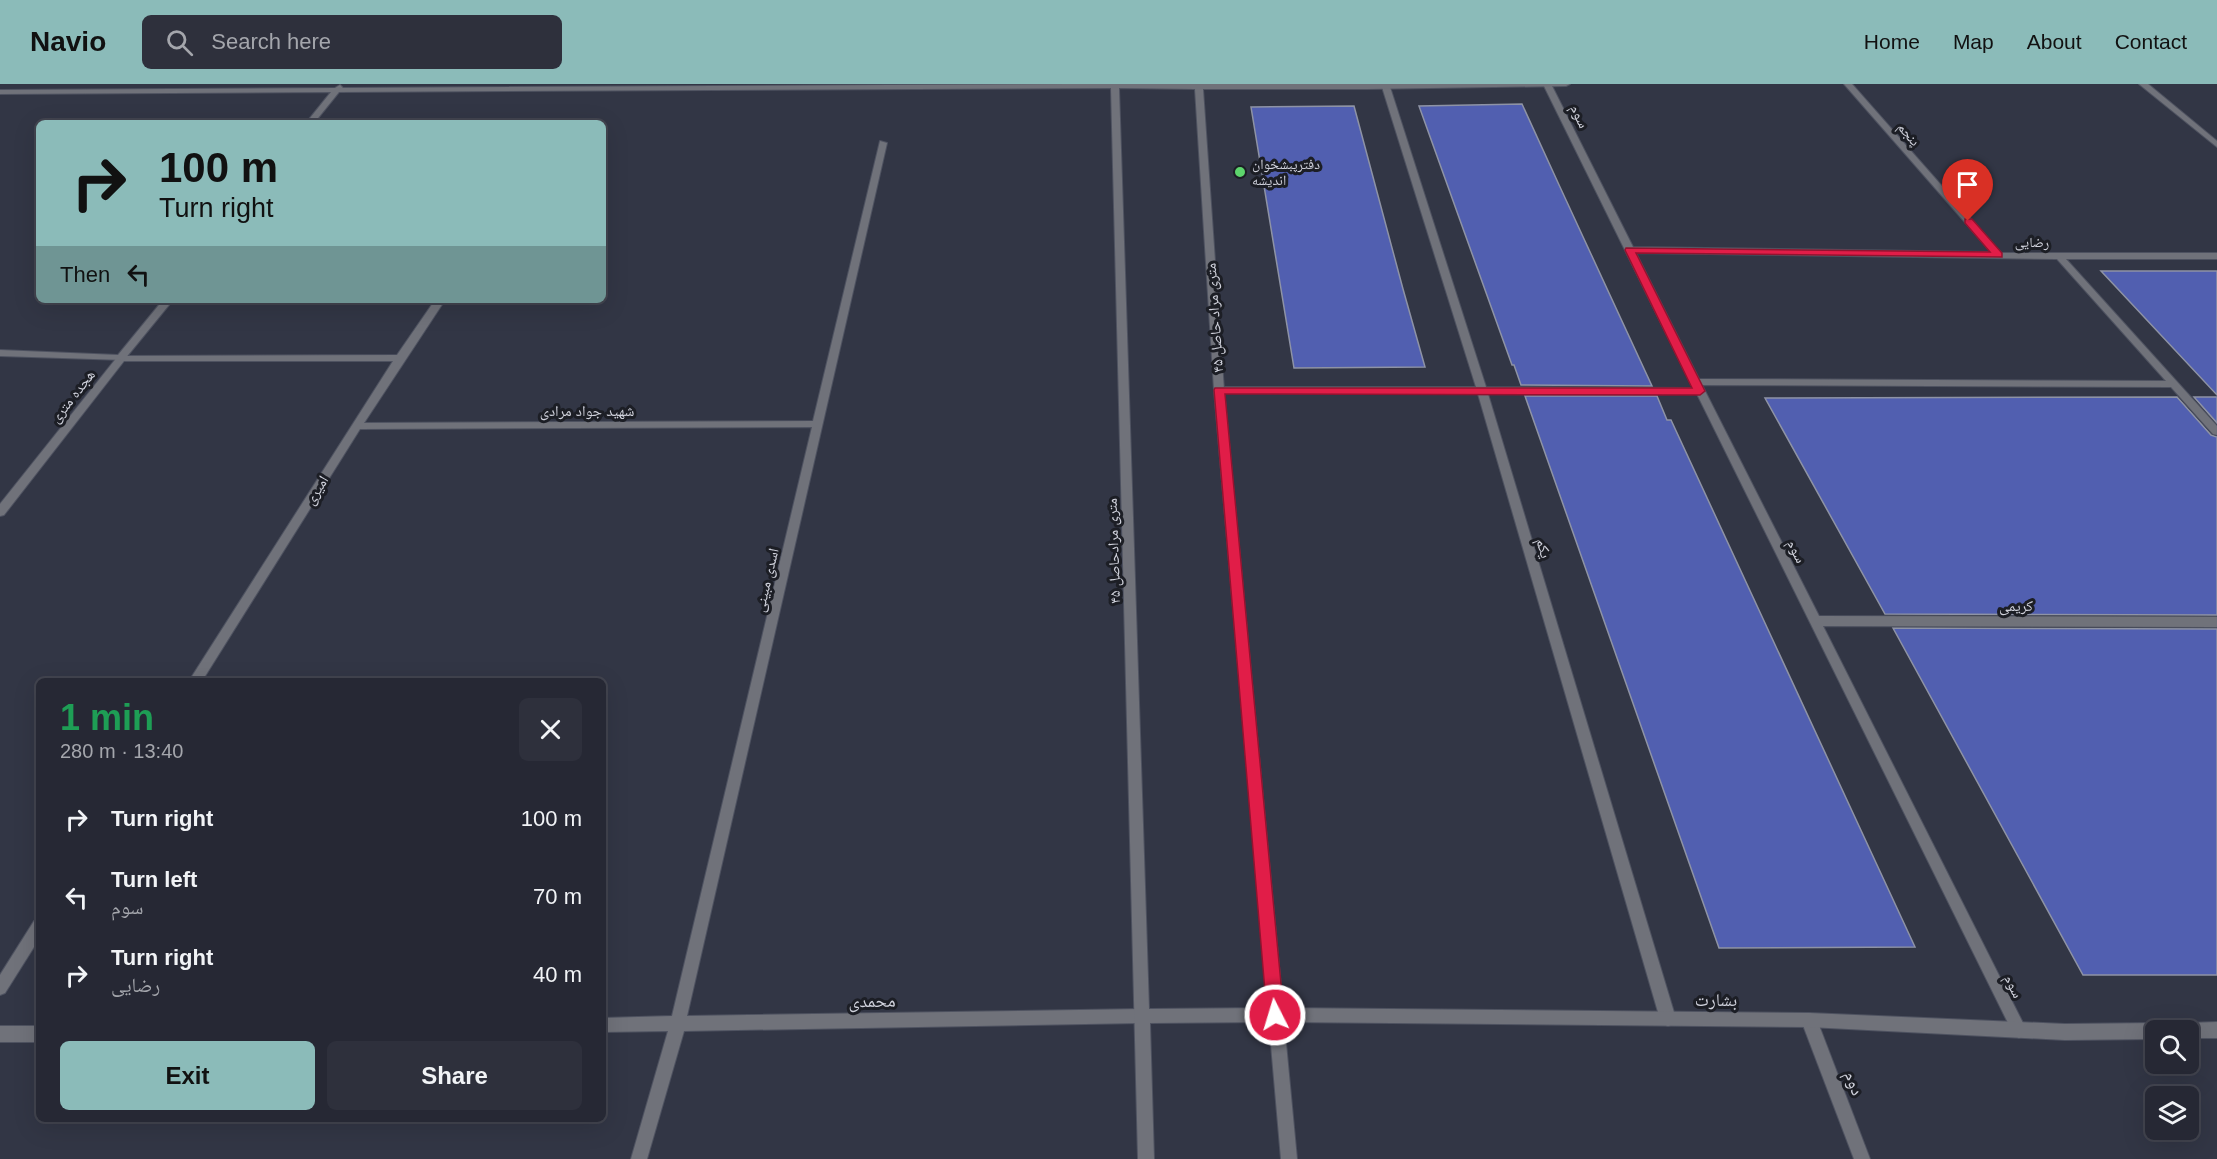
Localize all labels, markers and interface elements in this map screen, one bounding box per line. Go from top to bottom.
search box [142,15,562,69]
text: Navio [30,26,106,57]
icon: search [163,26,196,59]
text: Search here [211,29,331,54]
text: Home [1864,30,1920,53]
text: Map [1953,30,1994,53]
text: About [2027,30,2082,53]
text: Contact [2115,30,2187,53]
street label: سوم [1565,101,1593,132]
street label: پنجم [1893,119,1924,150]
icon: right [60,144,138,222]
text: 100 m [159,144,278,191]
place label: دفترپبشخوان اندیشه [1252,156,1320,188]
pin [1942,159,1993,221]
marker: دفترپبشخوان اندیشه [1233,165,1247,179]
icon: arrive [1951,168,1984,201]
text: Turn right [159,193,274,223]
street label: رضایی [2015,234,2049,251]
icon: left [122,258,155,291]
text: Then [60,262,110,287]
street label: ۴۵ متری مراد حاصل [1202,262,1228,374]
street label: هجده متری [46,366,100,427]
street label: شهید جواد مرادی [540,402,634,421]
street label: امیری [301,472,333,509]
street label: ۴۵ متری مرادحاصل [1103,497,1125,604]
street label: یکم [1531,536,1555,561]
street label: سوم [1782,536,1810,567]
street label: اسدی مبینی [750,546,784,614]
street label: کریمی [1999,597,2033,616]
text: 1 min [60,697,154,738]
button: close [519,698,582,761]
text: 280 m · 13:40 [60,740,183,762]
icon: right [60,803,93,836]
text: Turn right [111,806,213,831]
text: 100 m [521,806,582,831]
text: Turn left [111,867,197,892]
icon: left [60,881,93,914]
text: 70 m [533,884,582,909]
text: سوم [111,896,143,918]
text: Turn right [111,945,213,970]
icon: right [60,959,93,992]
text: 40 m [533,962,582,987]
street label: سوم [1999,971,2027,1002]
text: رضایی [111,974,160,996]
position arrow [1243,983,1307,1047]
street label: بشارت [1695,990,1737,1011]
street label: محمدی [848,991,896,1012]
map controls [2145,1020,2199,1140]
button: search [2145,1020,2199,1074]
button: Exit [60,1041,315,1110]
button: Share [327,1041,582,1110]
street label: دوم [1838,1068,1868,1099]
button: layers [2145,1086,2199,1140]

